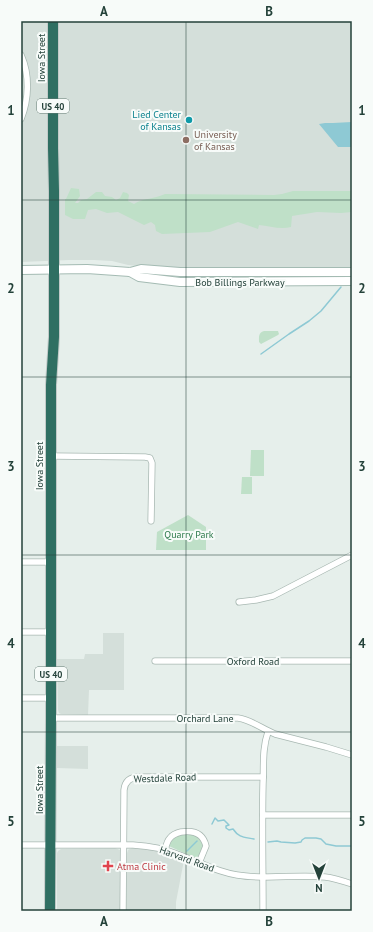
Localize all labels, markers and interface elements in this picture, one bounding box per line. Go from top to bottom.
text: A [100,3,108,20]
text: B [265,3,273,20]
street label: Iowa Street [35,33,48,82]
road number: US 40 [37,99,69,113]
text: 1 [7,102,15,119]
text: 1 [358,102,366,119]
place label: Lied Center of Kansas [132,108,182,133]
marker: Lied Center of Kansas [184,115,194,125]
place label: University of Kansas [194,128,237,153]
marker: University of Kansas [181,135,191,145]
street label: Bob Billings Parkway [195,276,285,289]
text: 2 [7,280,15,297]
text: 2 [358,280,366,297]
street label: Iowa Street [33,441,46,490]
text: 3 [7,458,15,475]
text: 3 [358,458,366,475]
park label: Quarry Park [164,528,214,541]
text: 4 [7,635,15,652]
text: 4 [358,635,366,652]
street label: Oxford Road [227,655,279,668]
road number: US 40 [35,667,67,681]
street label: Orchard Lane [176,712,234,725]
street label: Iowa Street [33,765,46,814]
street label: Westdale Road [133,770,197,786]
text: 5 [7,813,15,830]
text: 5 [358,813,366,830]
street label: Harvard Road [158,843,216,875]
north arrow [299,858,339,898]
marker: Atma Clinic [102,860,114,872]
place label: Atma Clinic [117,860,166,873]
text: N [315,881,323,895]
text: A [100,913,108,930]
text: B [265,913,273,930]

